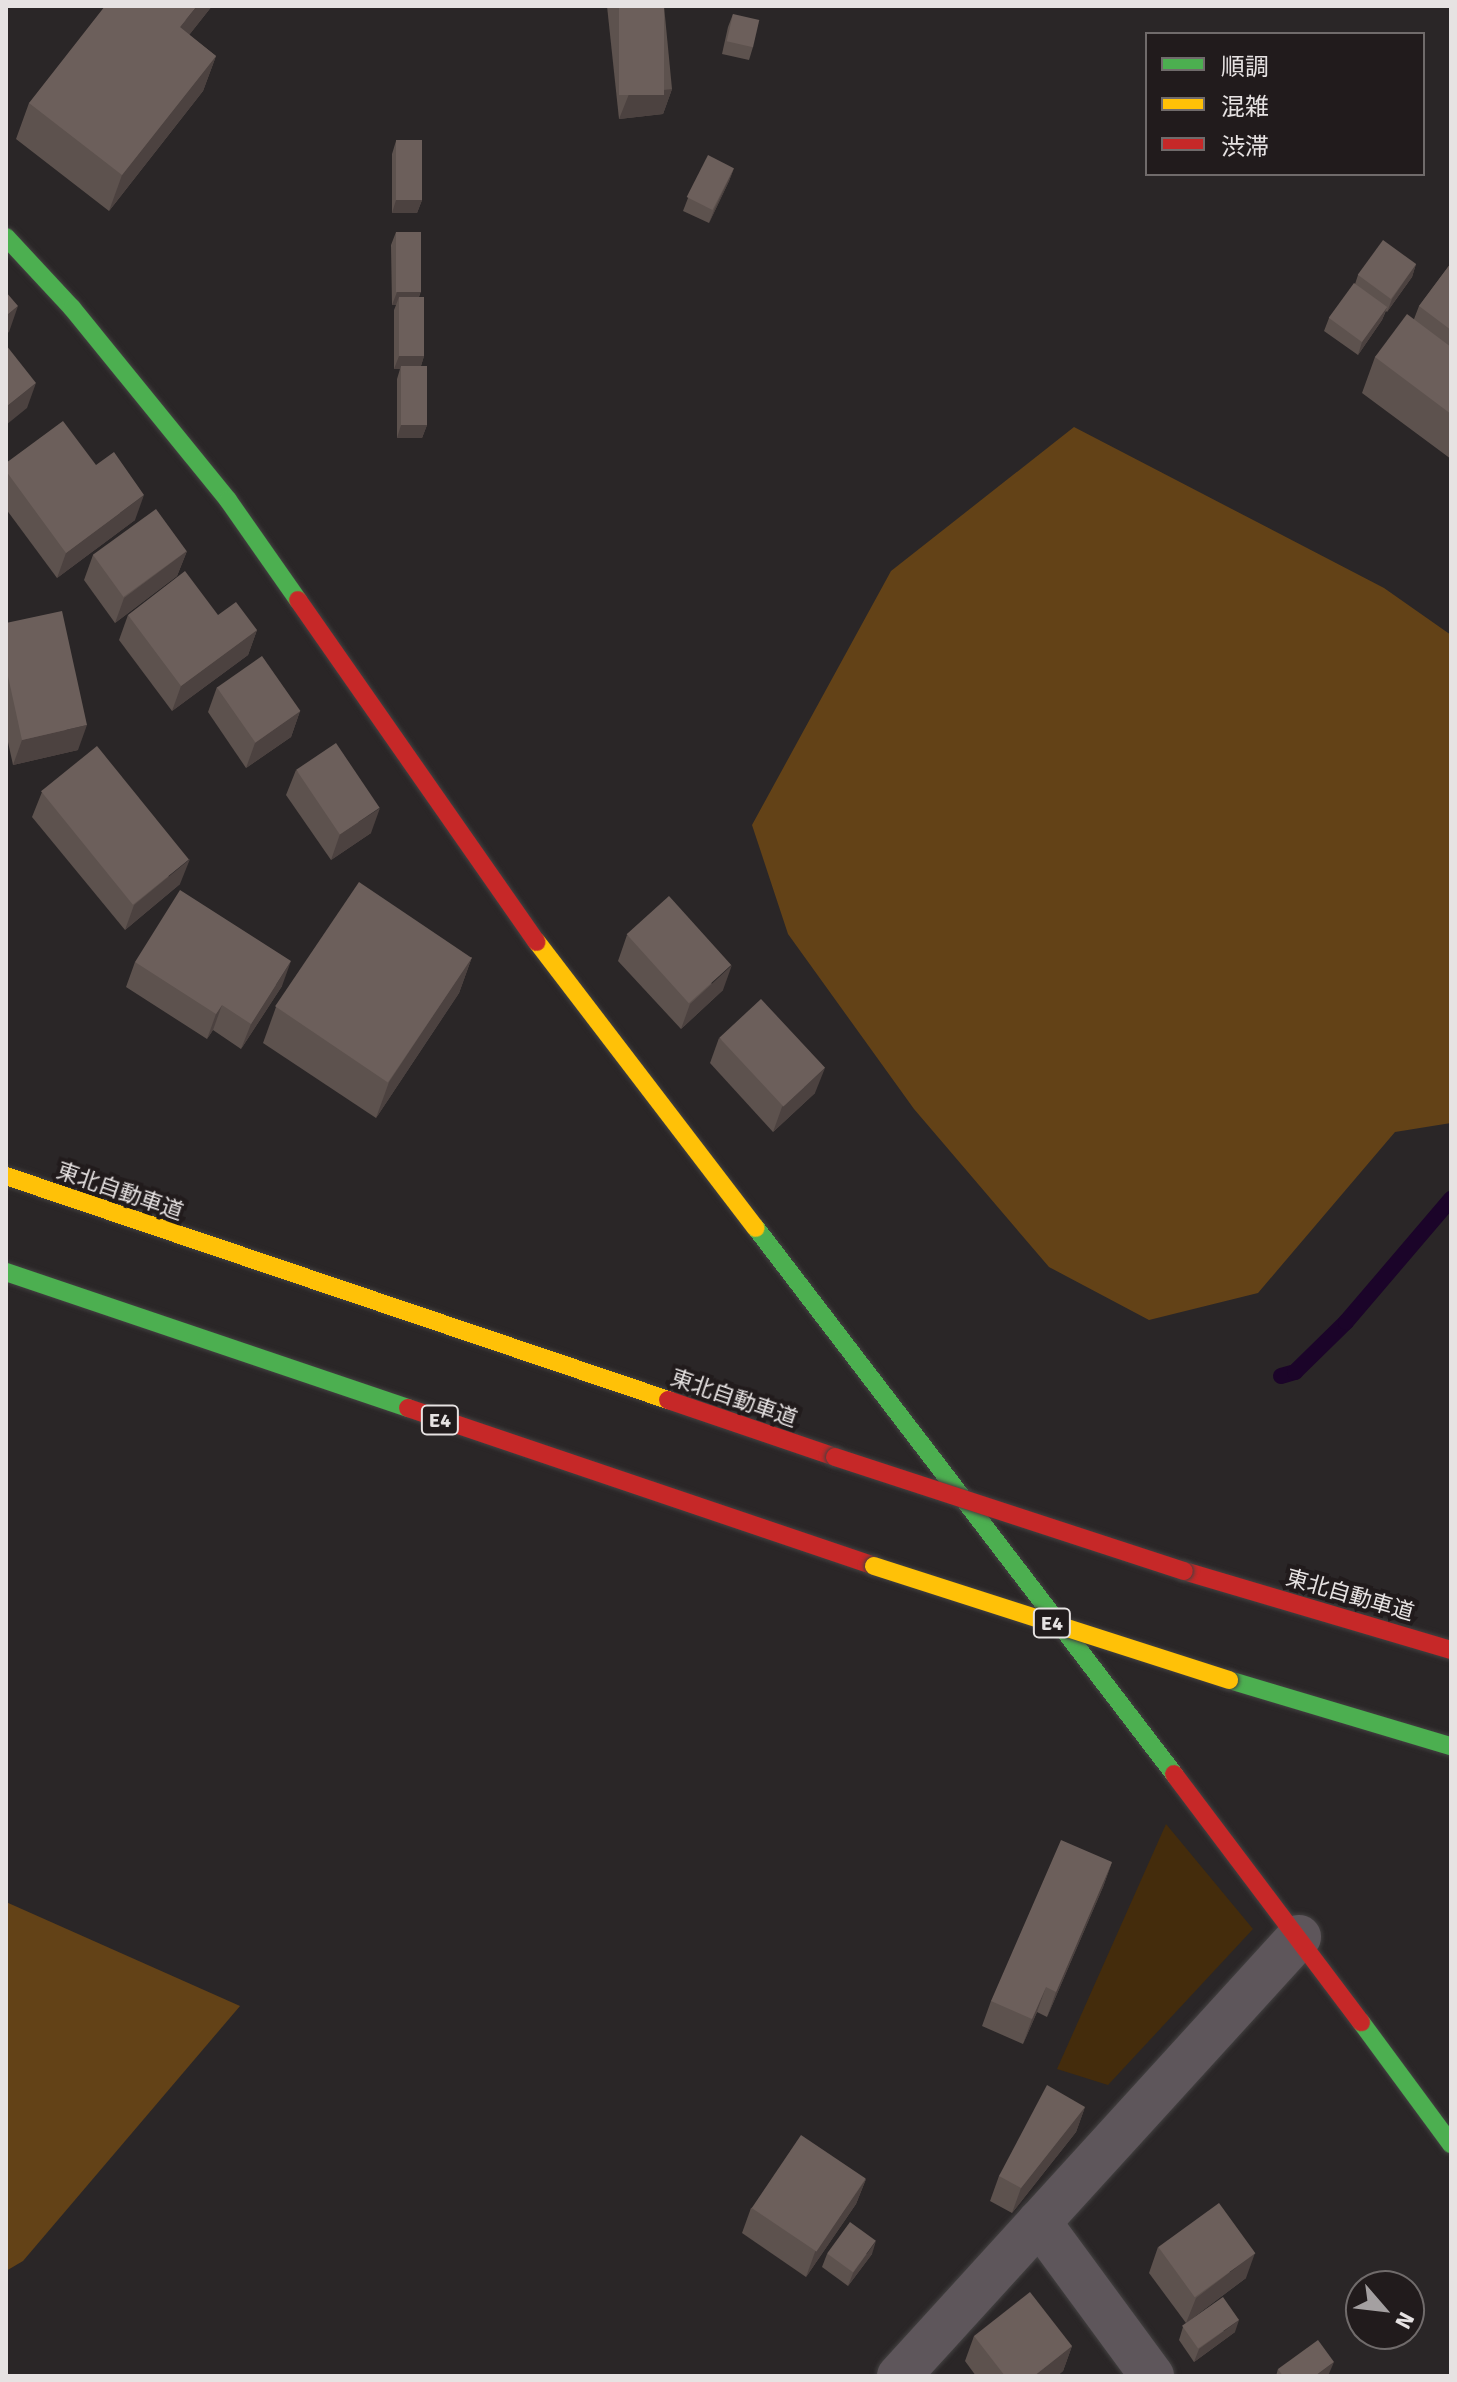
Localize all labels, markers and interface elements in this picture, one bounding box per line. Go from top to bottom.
legend [1145,32,1425,176]
text: 順調 [1221,52,1269,82]
text: 混雑 [1221,92,1269,122]
text: 渋滞 [1221,132,1269,162]
street label: 東北自動車道 [53,1157,187,1225]
street label: 東北自動車道 [667,1364,801,1432]
road number: E4 [420,1404,460,1436]
street label: 東北自動車道 [1283,1564,1417,1626]
road number: E4 [1032,1607,1072,1639]
north arrow [1345,2270,1425,2350]
text: N [1389,2307,1420,2334]

